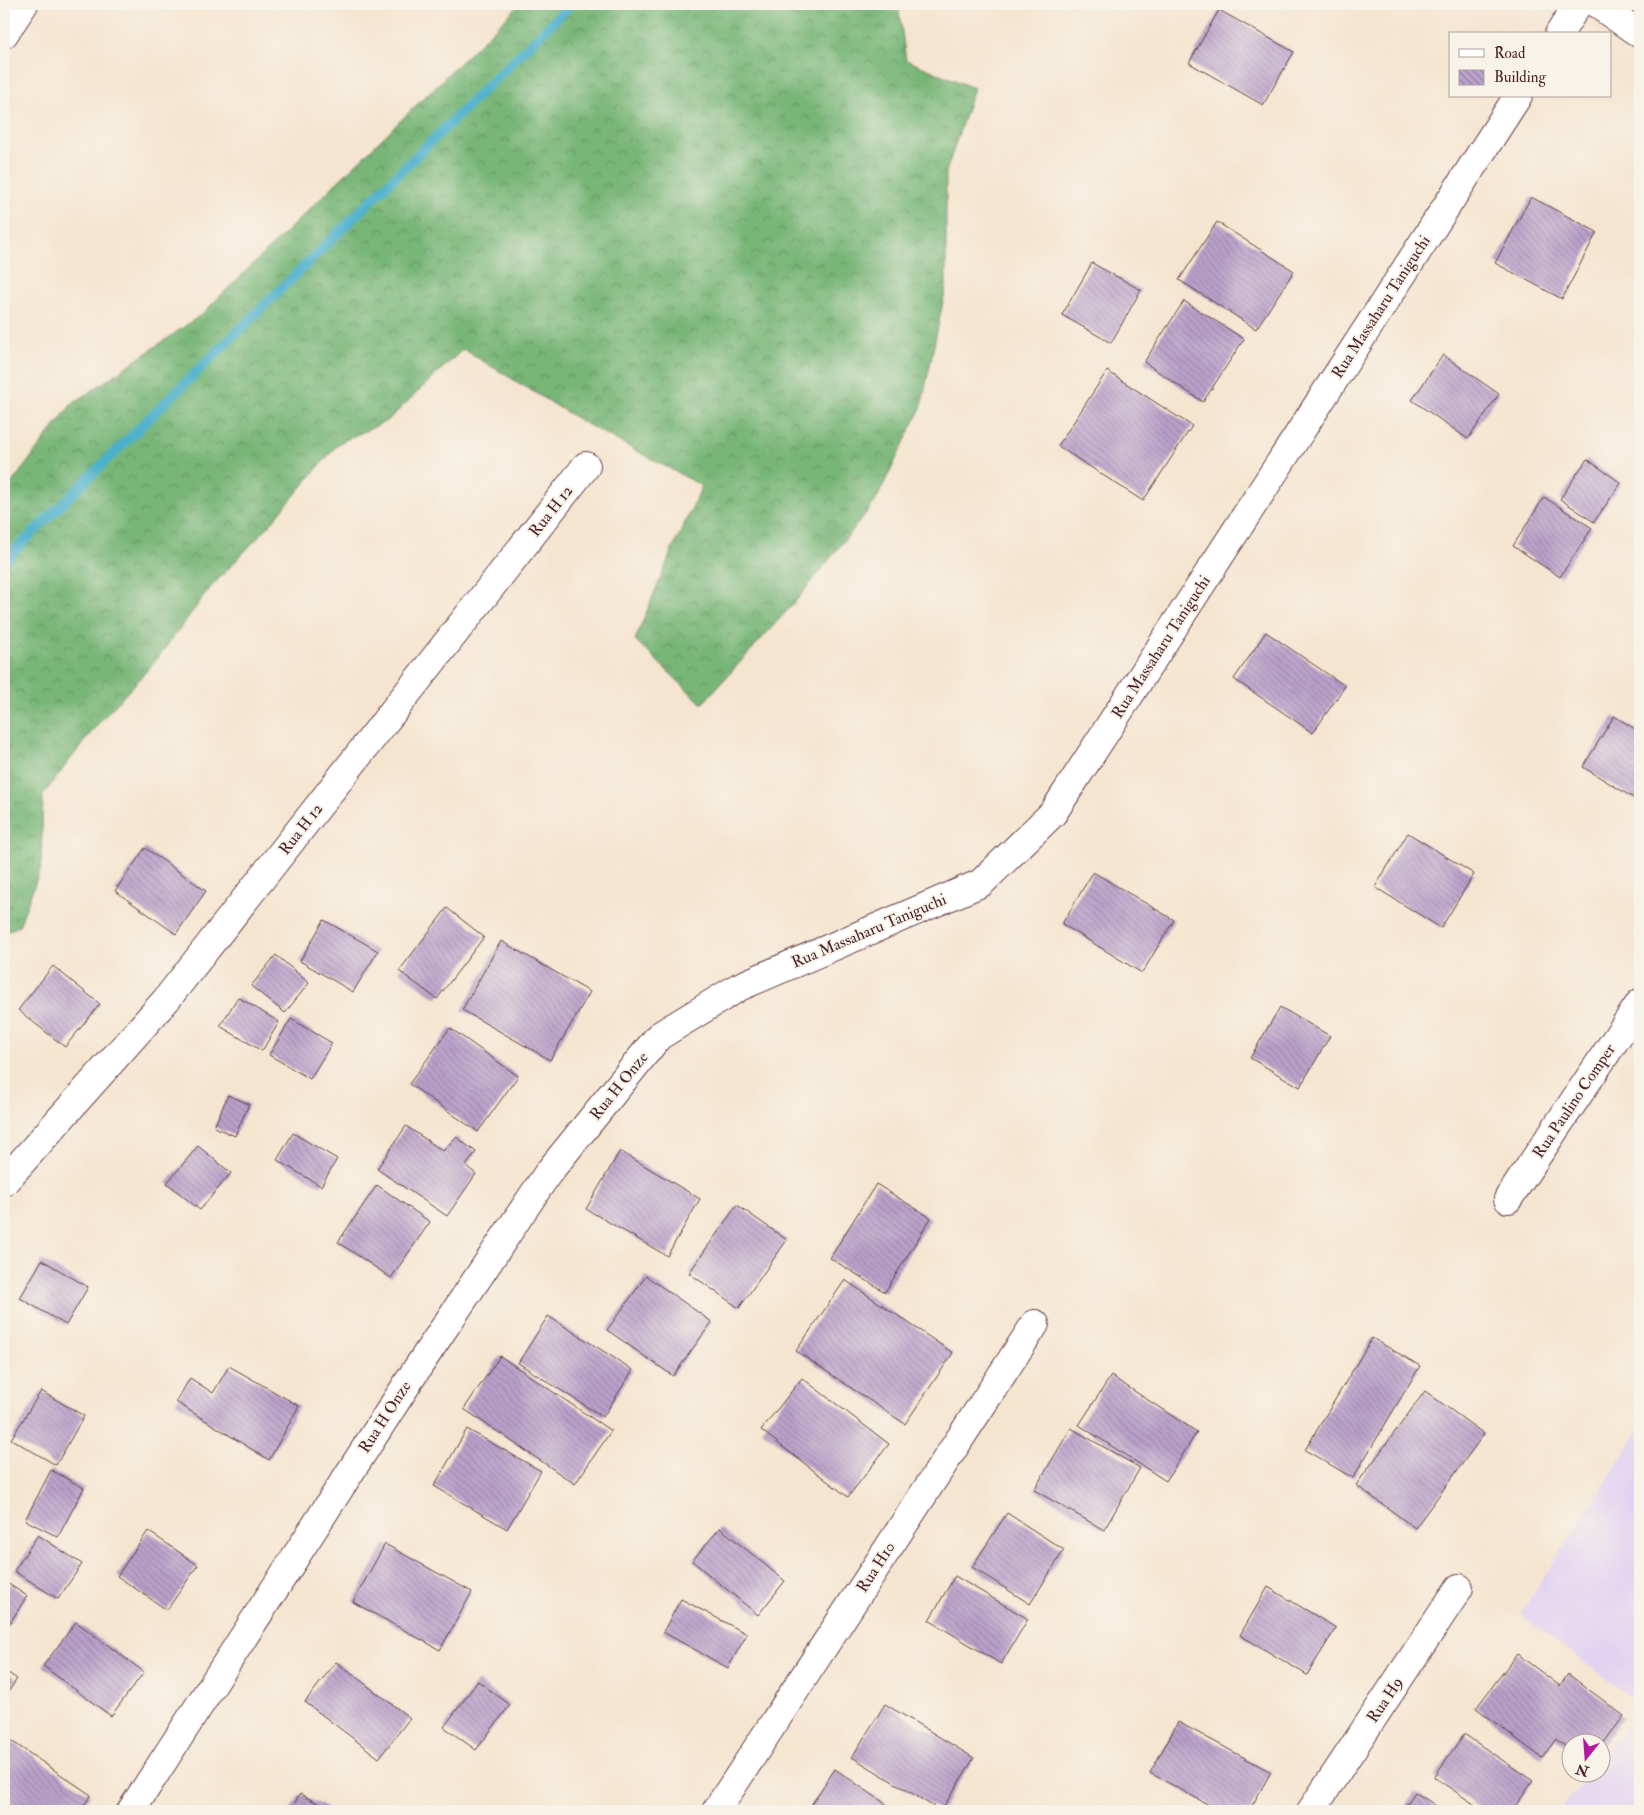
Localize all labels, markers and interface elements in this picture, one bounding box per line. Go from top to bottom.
legend [1449,32,1612,98]
text: Road [1494,44,1526,63]
text: Building [1494,68,1546,87]
street label: Rua Massaharu Taniguchi [1327,232,1435,382]
street label: Rua H 12 [525,481,577,541]
street label: Rua Massaharu Taniguchi [1107,572,1215,722]
street label: Rua H 12 [275,799,327,859]
street label: Rua Massaharu Taniguchi [789,889,949,973]
street label: Rua Paulino Comper [1528,1040,1620,1162]
street label: Rua H Onze [586,1048,653,1124]
street label: Rua H Onze [354,1377,416,1457]
street label: Rua H10 [852,1538,900,1596]
street label: Rua H9 [1362,1673,1408,1727]
north arrow [1562,1732,1612,1782]
text: N [1573,1760,1592,1780]

